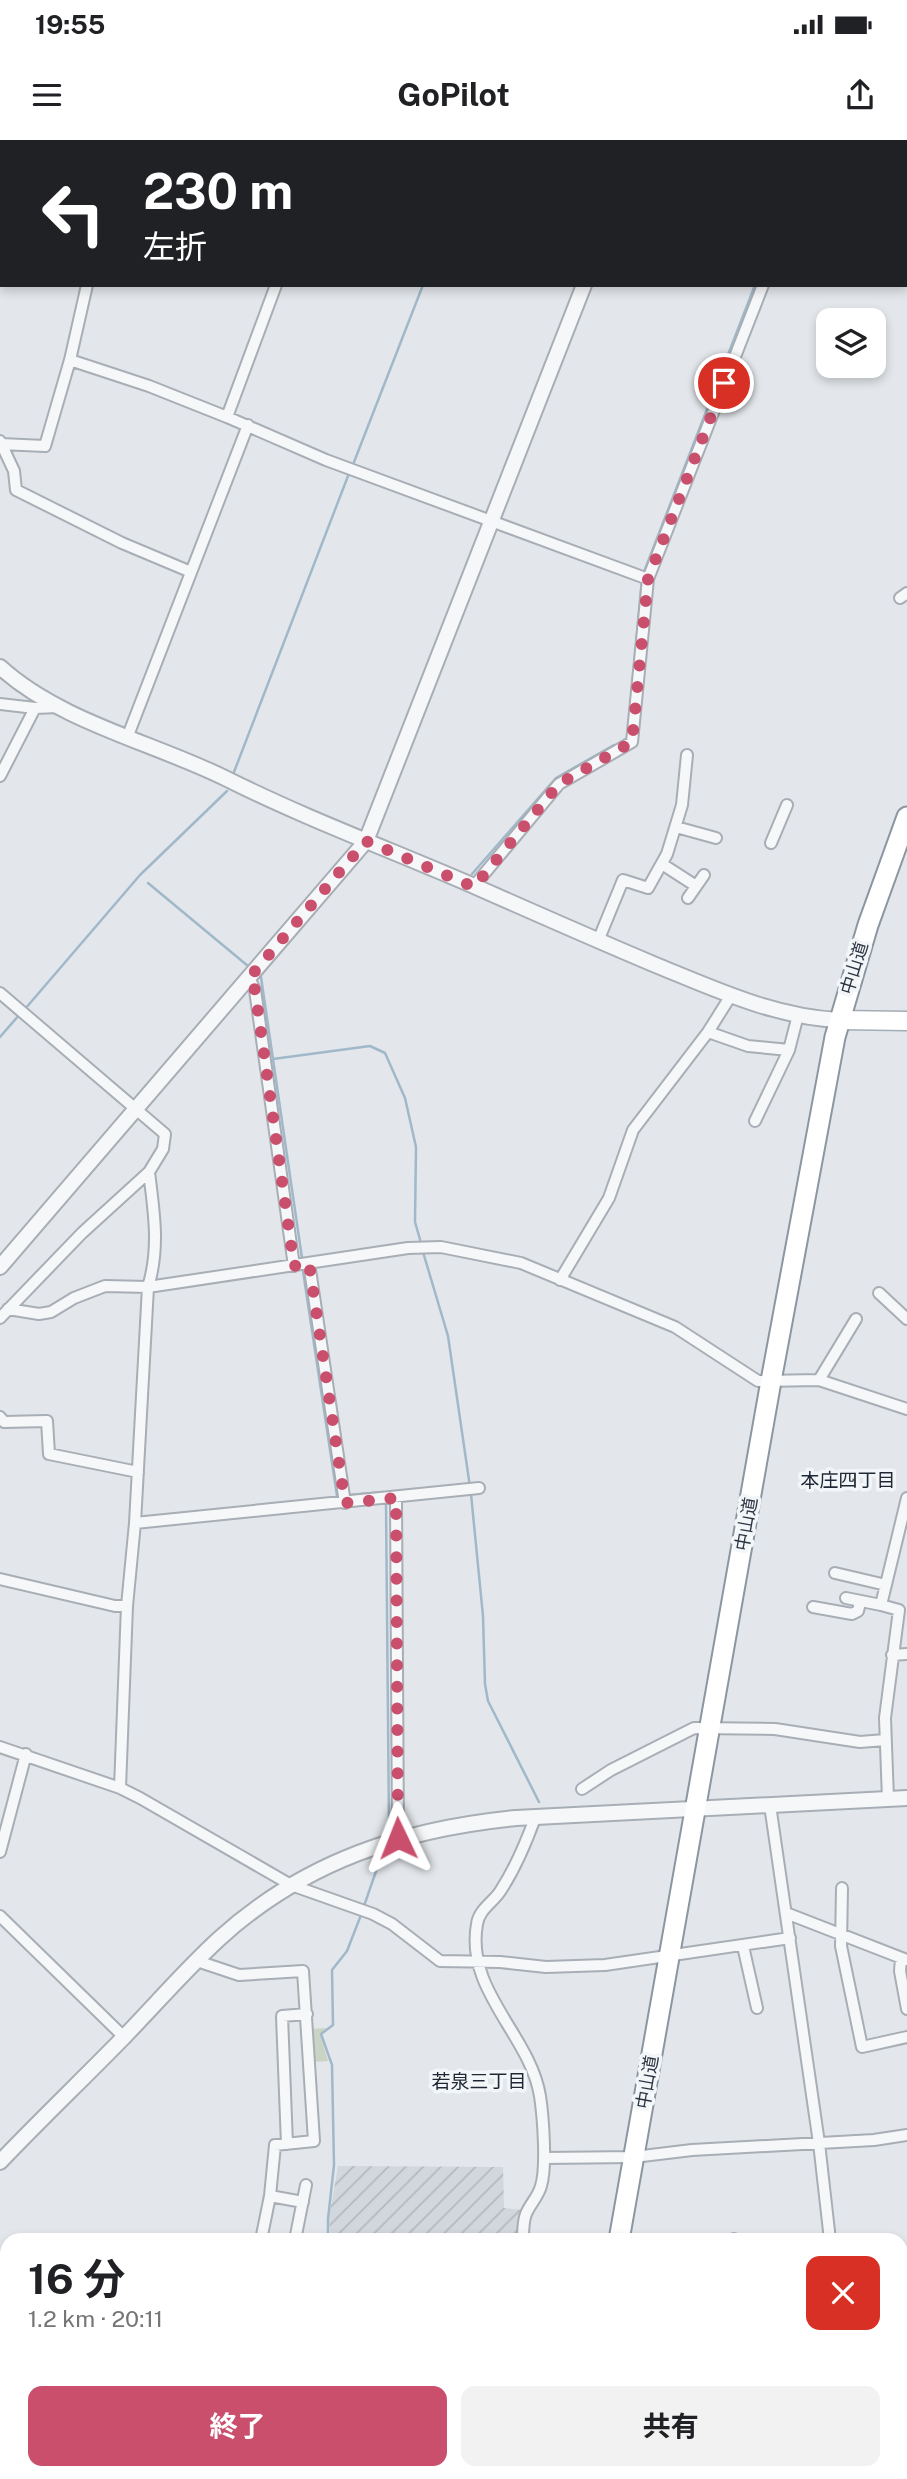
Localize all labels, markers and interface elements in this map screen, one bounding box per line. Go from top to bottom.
text: 19:55 [35,9,105,40]
icon: menu [28,76,66,114]
text: GoPilot [397,76,510,113]
icon: share [841,76,879,114]
text: 230 m [143,162,293,220]
icon: left [28,168,119,259]
text: 左折 [143,228,207,265]
map controls [816,308,886,378]
button: layers [816,308,886,378]
pin [694,353,754,413]
icon: arrive [705,364,743,402]
street label: 中山道 [836,939,872,997]
district label: 本庄四丁目 [800,1469,896,1491]
street label: 中山道 [731,1496,761,1552]
position arrow [361,1801,435,1875]
street label: 中山道 [632,2054,662,2110]
district label: 若泉三丁目 [431,2070,527,2092]
text: 16 分 [28,2254,125,2303]
button: close [806,2256,880,2330]
text: 1.2 km · 20:11 [28,2305,163,2332]
button: 終了 [28,2386,447,2466]
button: 共有 [461,2386,880,2466]

